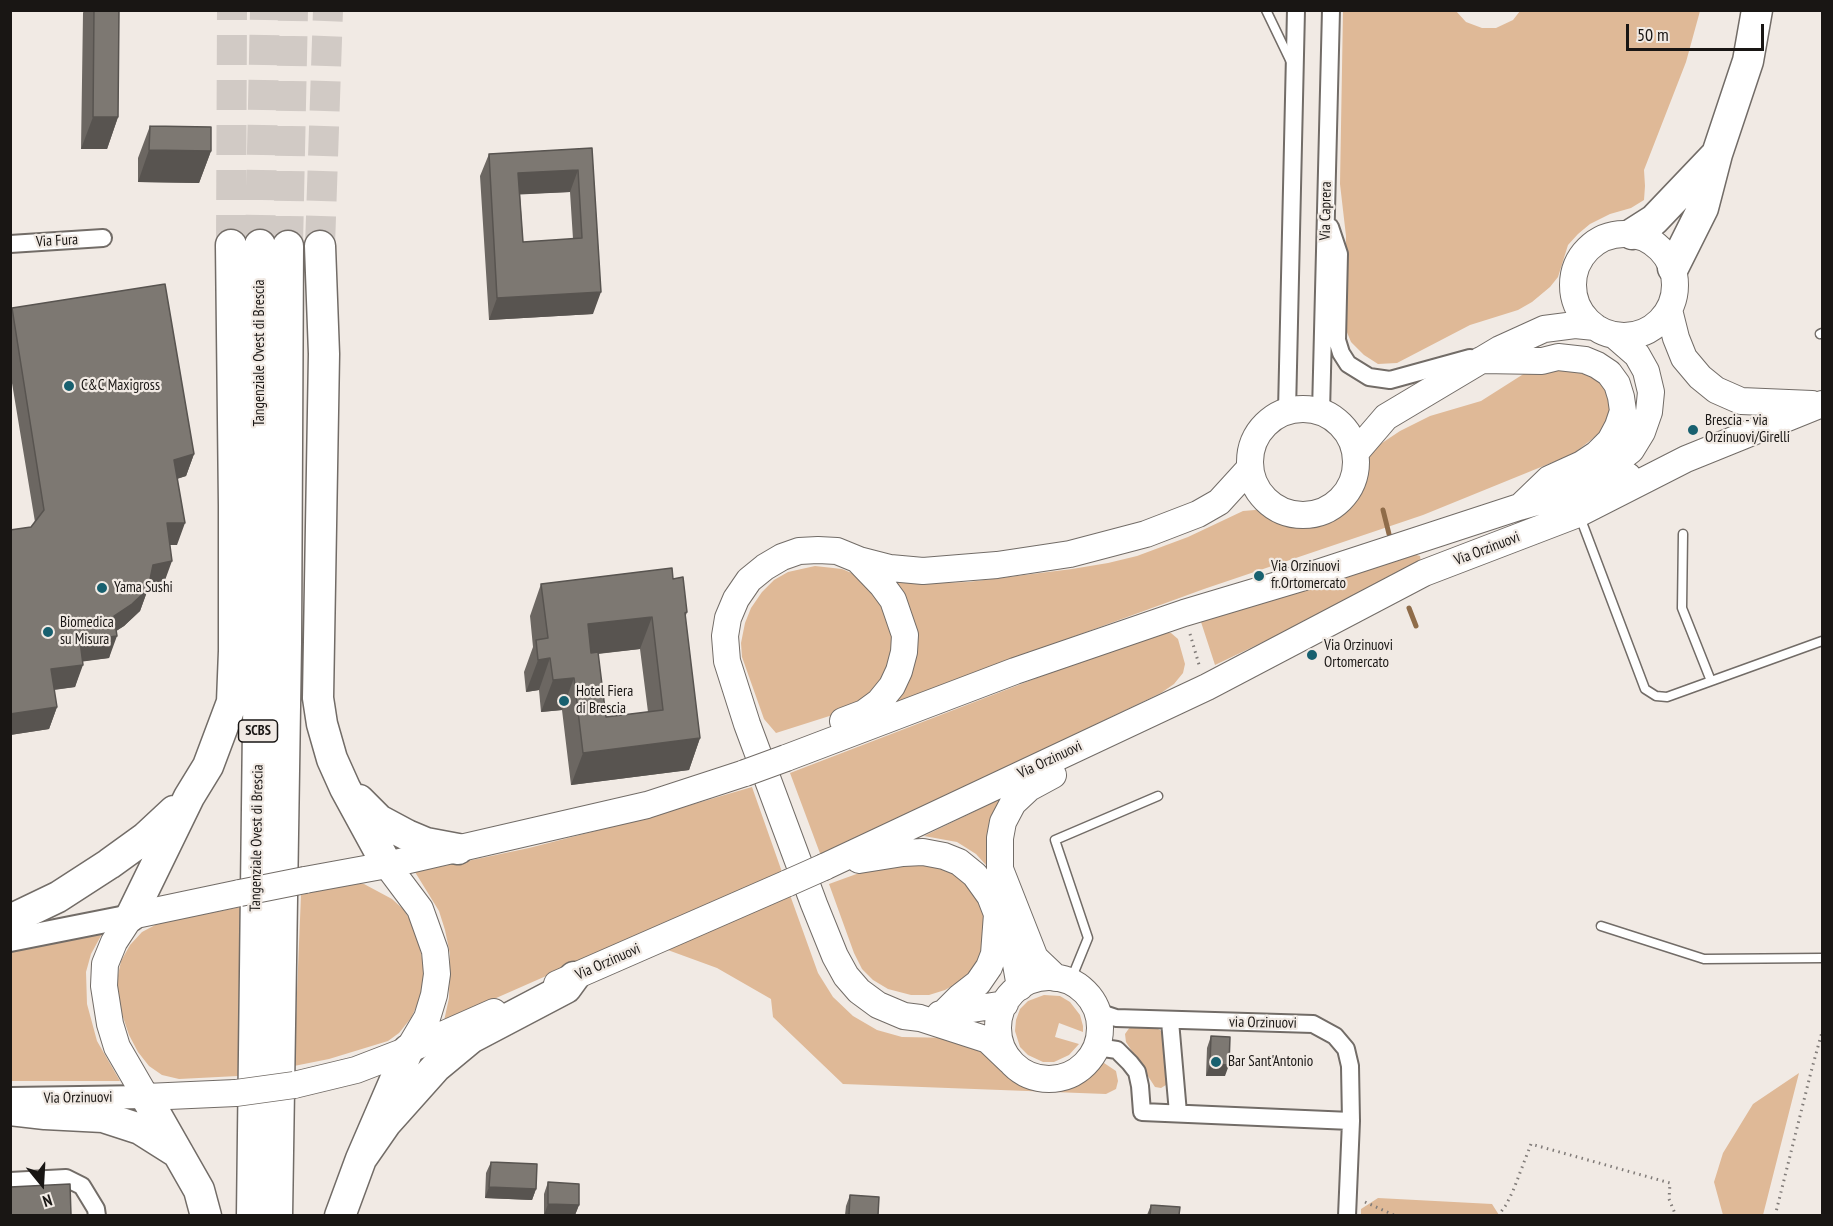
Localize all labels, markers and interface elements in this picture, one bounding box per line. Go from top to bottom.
scale bar [1629,12,1767,50]
text: 50 m [1637,23,1669,46]
street label: Via Caprera [1316,181,1336,241]
street label: Via Fura [35,231,79,251]
street label: Tangenziale Ovest di Brescia [251,279,269,427]
place label: C&C Maxigross [81,377,160,395]
marker: C&C Maxigross [62,379,76,393]
place label: Brescia - via Orzinuovi/Girelli [1705,412,1790,447]
marker: Brescia - via Orzinuovi/Girelli [1686,423,1700,437]
street label: Via Orzinuovi [1452,528,1522,570]
place label: Via Orzinuovi fr.Ortomercato [1271,558,1346,593]
marker: Via Orzinuovi fr.Ortomercato [1252,569,1266,583]
place label: Yama Sushi [114,579,173,597]
marker: Yama Sushi [95,581,109,595]
place label: Biomedica su Misura [60,614,114,649]
marker: Biomedica su Misura [41,625,55,639]
place label: Via Orzinuovi Ortomercato [1324,637,1393,672]
marker: Via Orzinuovi Ortomercato [1305,648,1319,662]
place label: Hotel Fiera di Brescia [576,683,633,718]
marker: Hotel Fiera di Brescia [557,694,571,708]
road number: SCBS [238,720,278,742]
street label: Via Orzinuovi [1015,737,1085,783]
street label: Tangenziale Ovest di Brescia [247,764,267,912]
street label: Via Orzinuovi [573,940,643,984]
street label: via Orzinuovi [1229,1013,1297,1033]
place label: Bar Sant'Antonio [1228,1053,1313,1071]
marker: Bar Sant'Antonio [1209,1055,1223,1069]
street label: Via Orzinuovi [43,1088,113,1108]
north arrow [12,1154,72,1214]
text: N [40,1190,55,1212]

